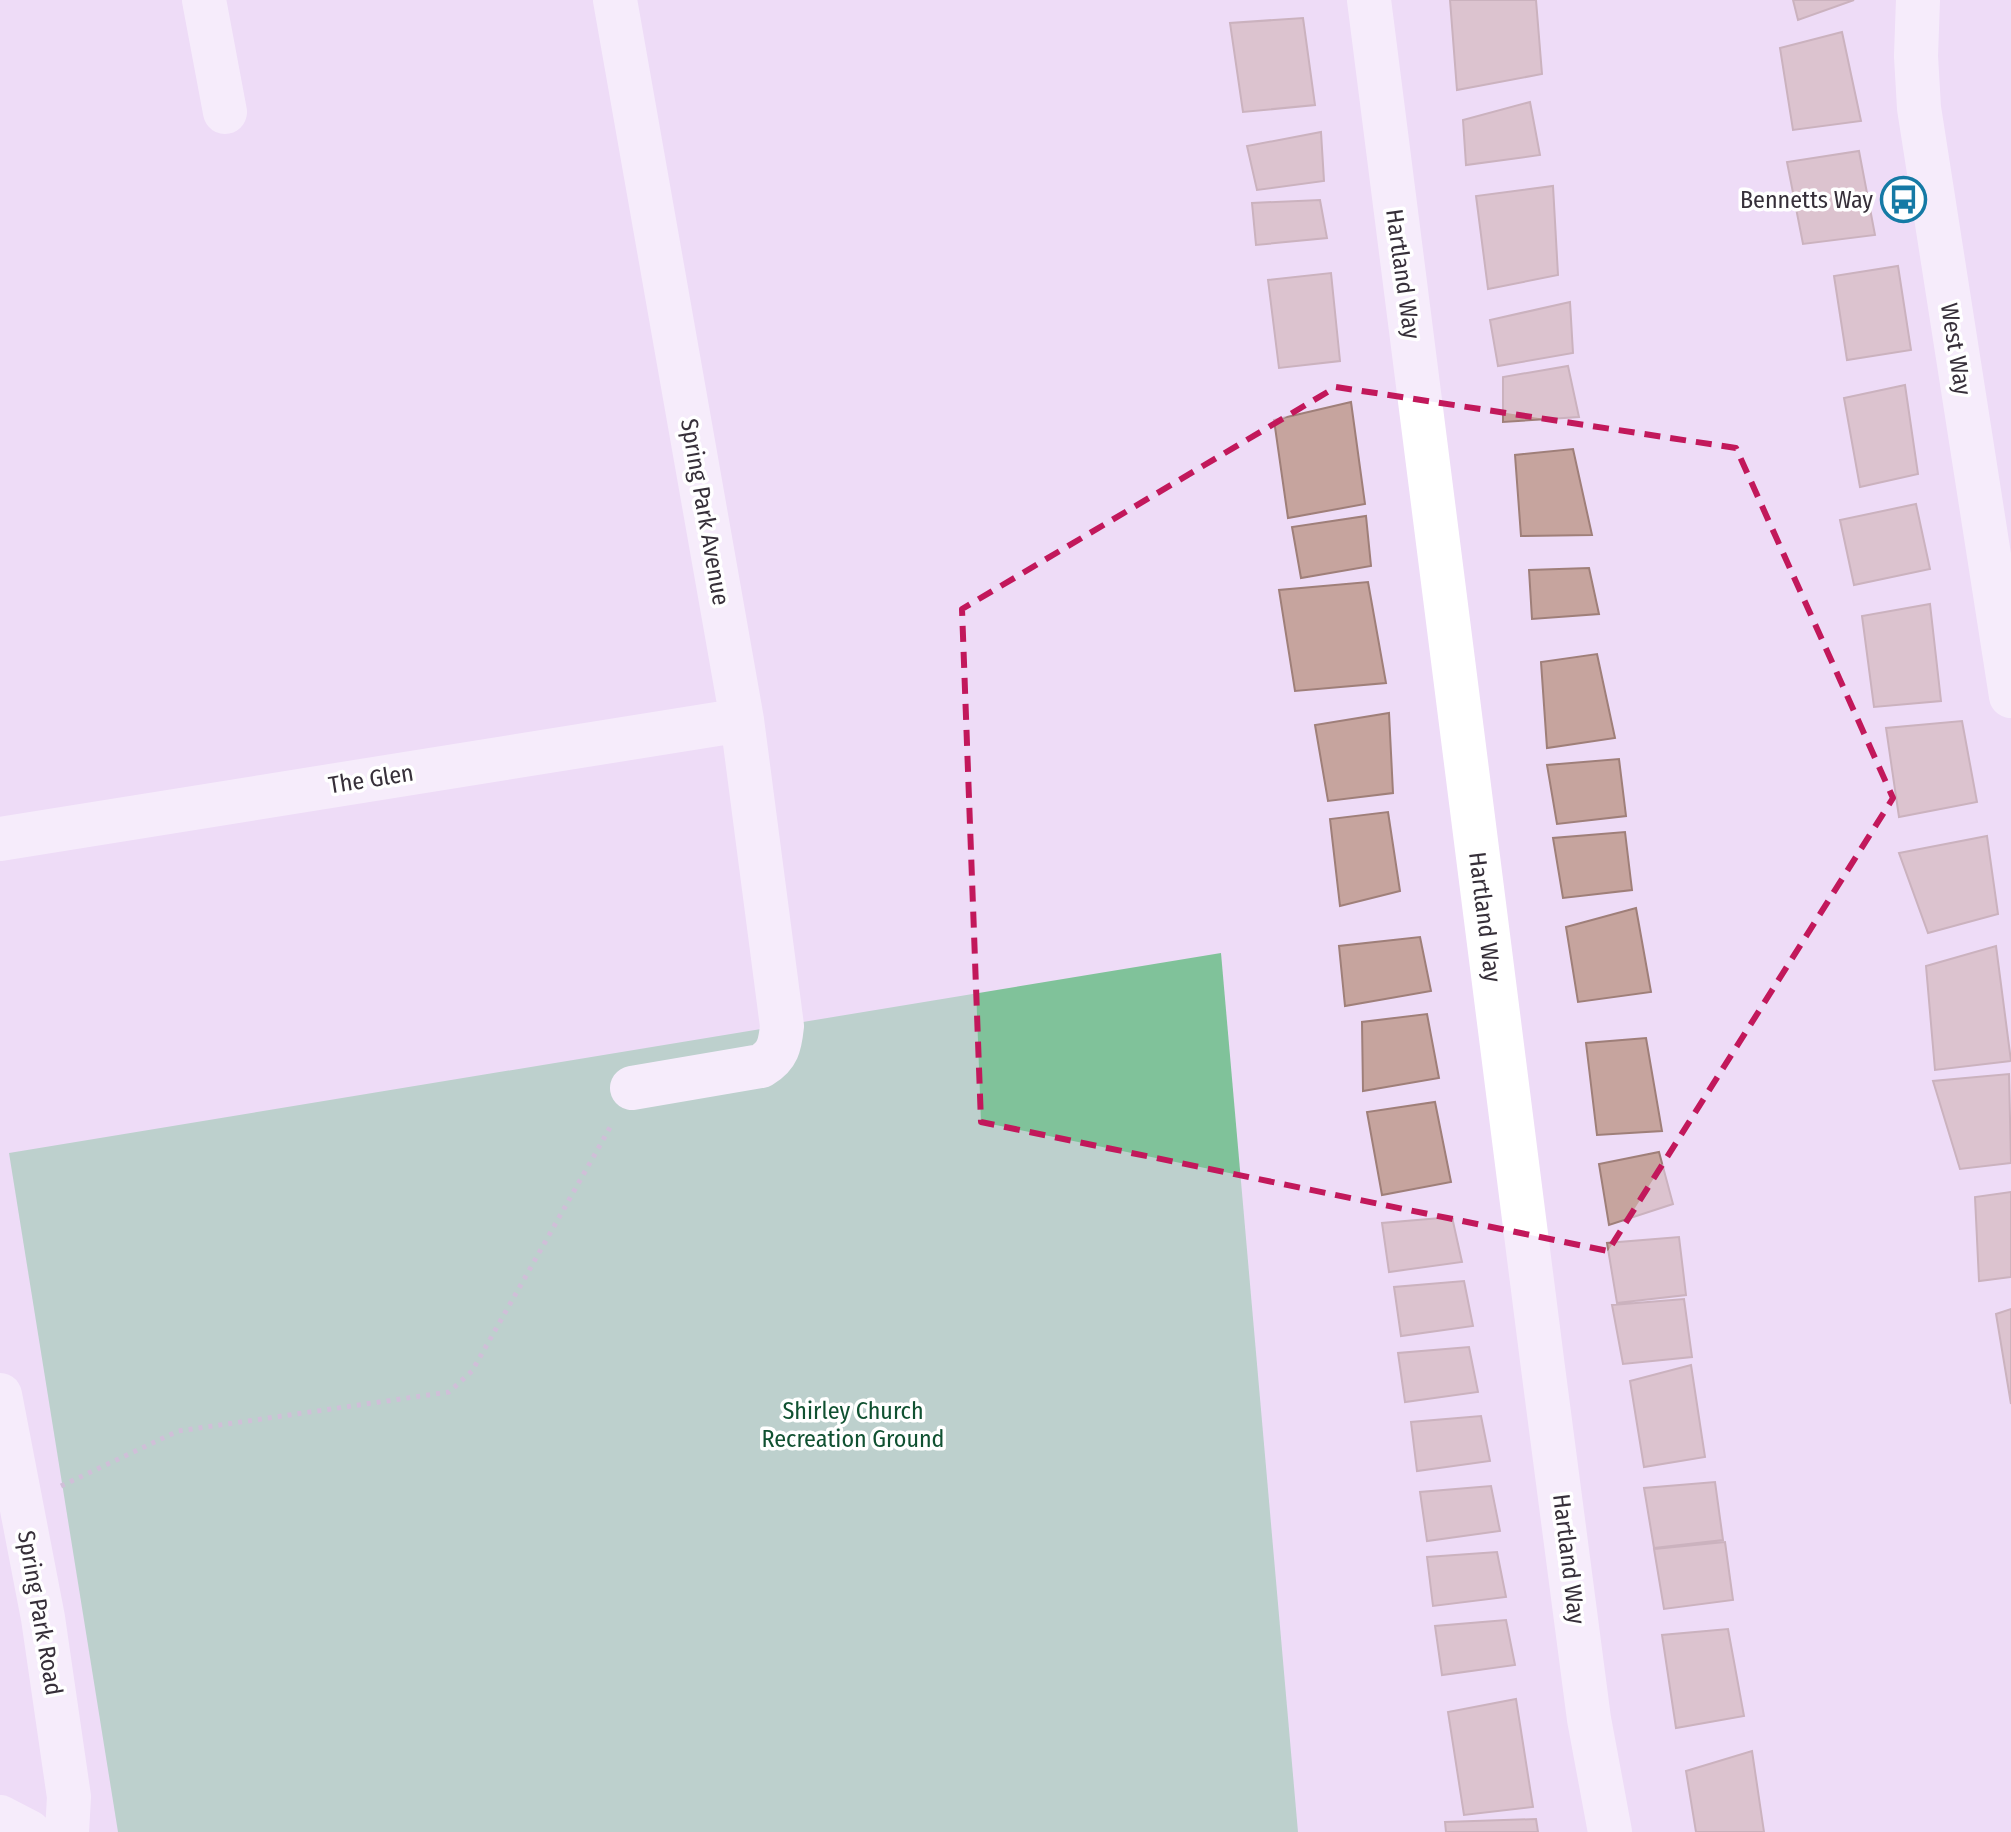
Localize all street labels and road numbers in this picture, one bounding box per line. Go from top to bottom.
street label: Hartland Way [1380,207,1426,341]
street label: West Way [1935,301,1977,397]
street label: Spring Park Avenue [675,416,735,608]
street label: The Glen [326,758,416,800]
street label: Hartland Way [1463,850,1507,984]
street label: Hartland Way [1547,1492,1591,1626]
street label: Spring Park Road [12,1528,68,1698]

